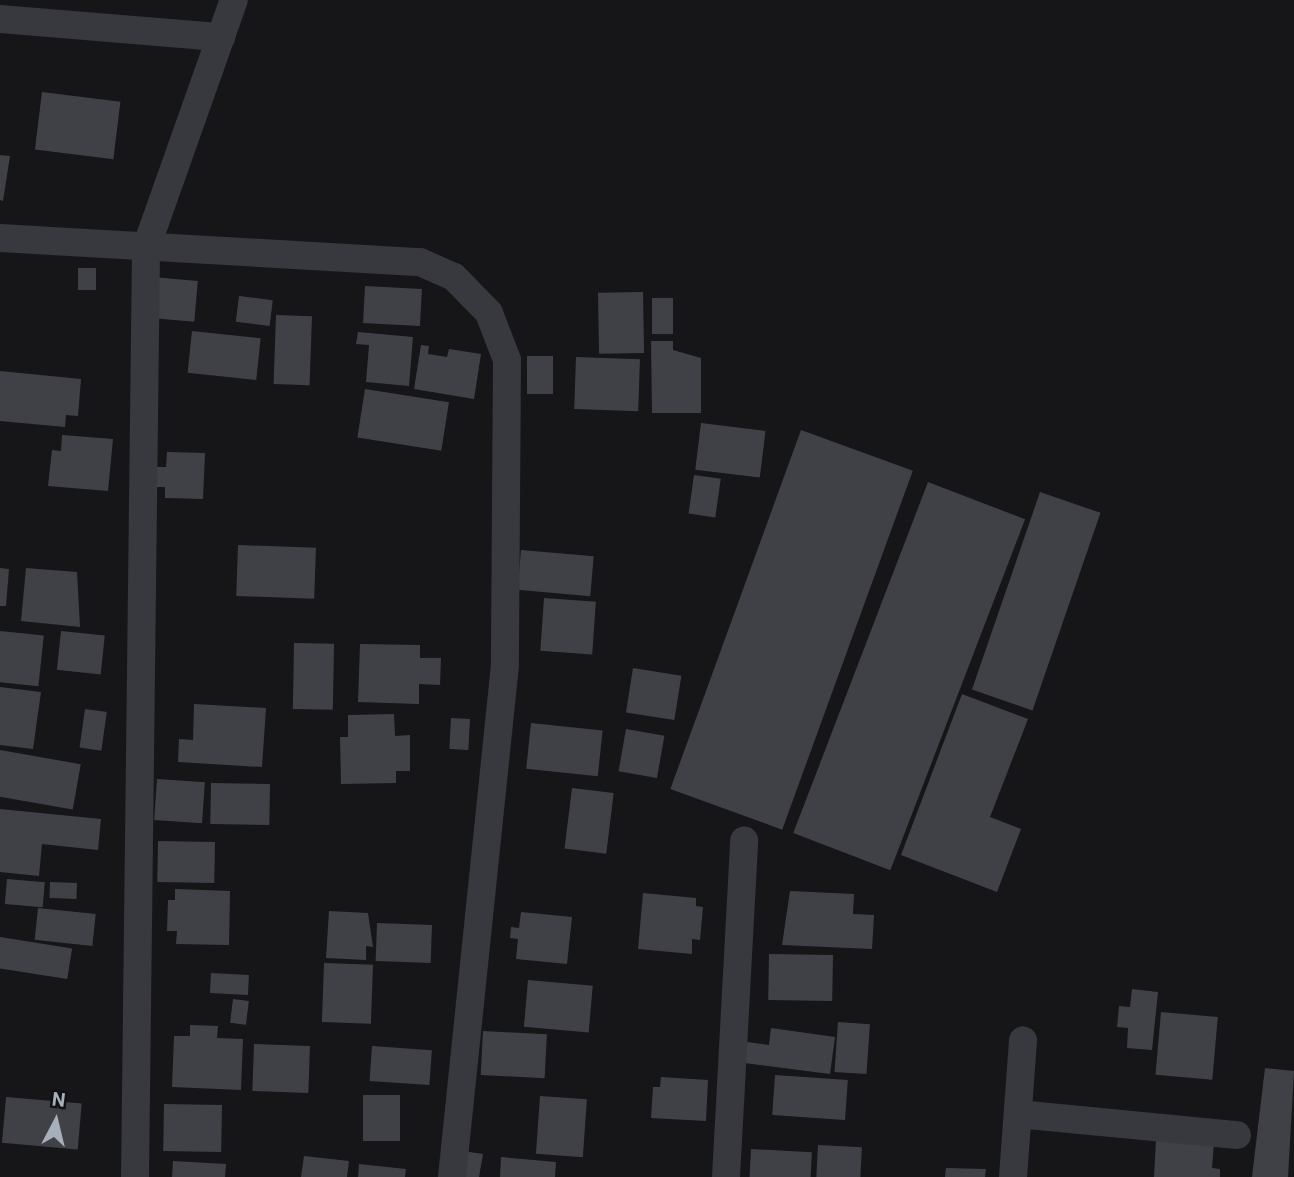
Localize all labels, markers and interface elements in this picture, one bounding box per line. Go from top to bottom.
north arrow [21,1086,91,1156]
text: N [51,1087,67,1112]

